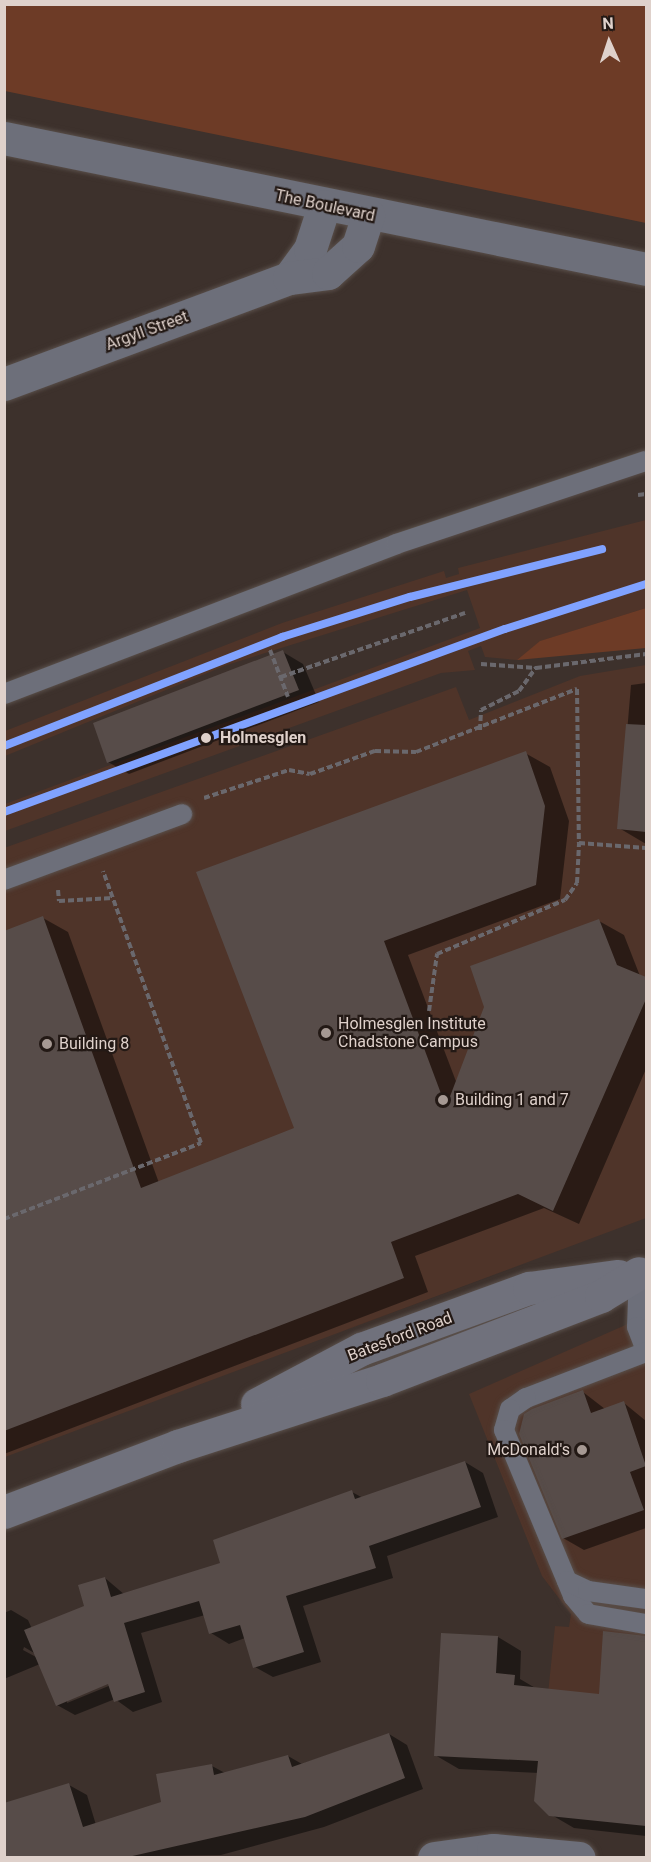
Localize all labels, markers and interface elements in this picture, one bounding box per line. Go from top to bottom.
north arrow [579,12,639,72]
text: N [602,14,614,33]
street label: The Boulevard [273,186,377,226]
street label: Argyll Street [103,307,191,355]
place label: Holmesglen [220,728,306,748]
marker: Holmesglen [197,729,215,747]
place label: Holmesglen Institute Chadstone Campus [338,1014,486,1052]
marker: Holmesglen Institute Chadstone Campus [319,1026,333,1040]
place label: Building 8 [59,1034,129,1054]
marker: Building 8 [40,1037,54,1051]
place label: Building 1 and 7 [455,1090,569,1110]
marker: Building 1 and 7 [436,1093,450,1107]
street label: Batesford Road [345,1308,455,1366]
place label: McDonald's [487,1440,570,1460]
marker: McDonald's [575,1443,589,1457]

